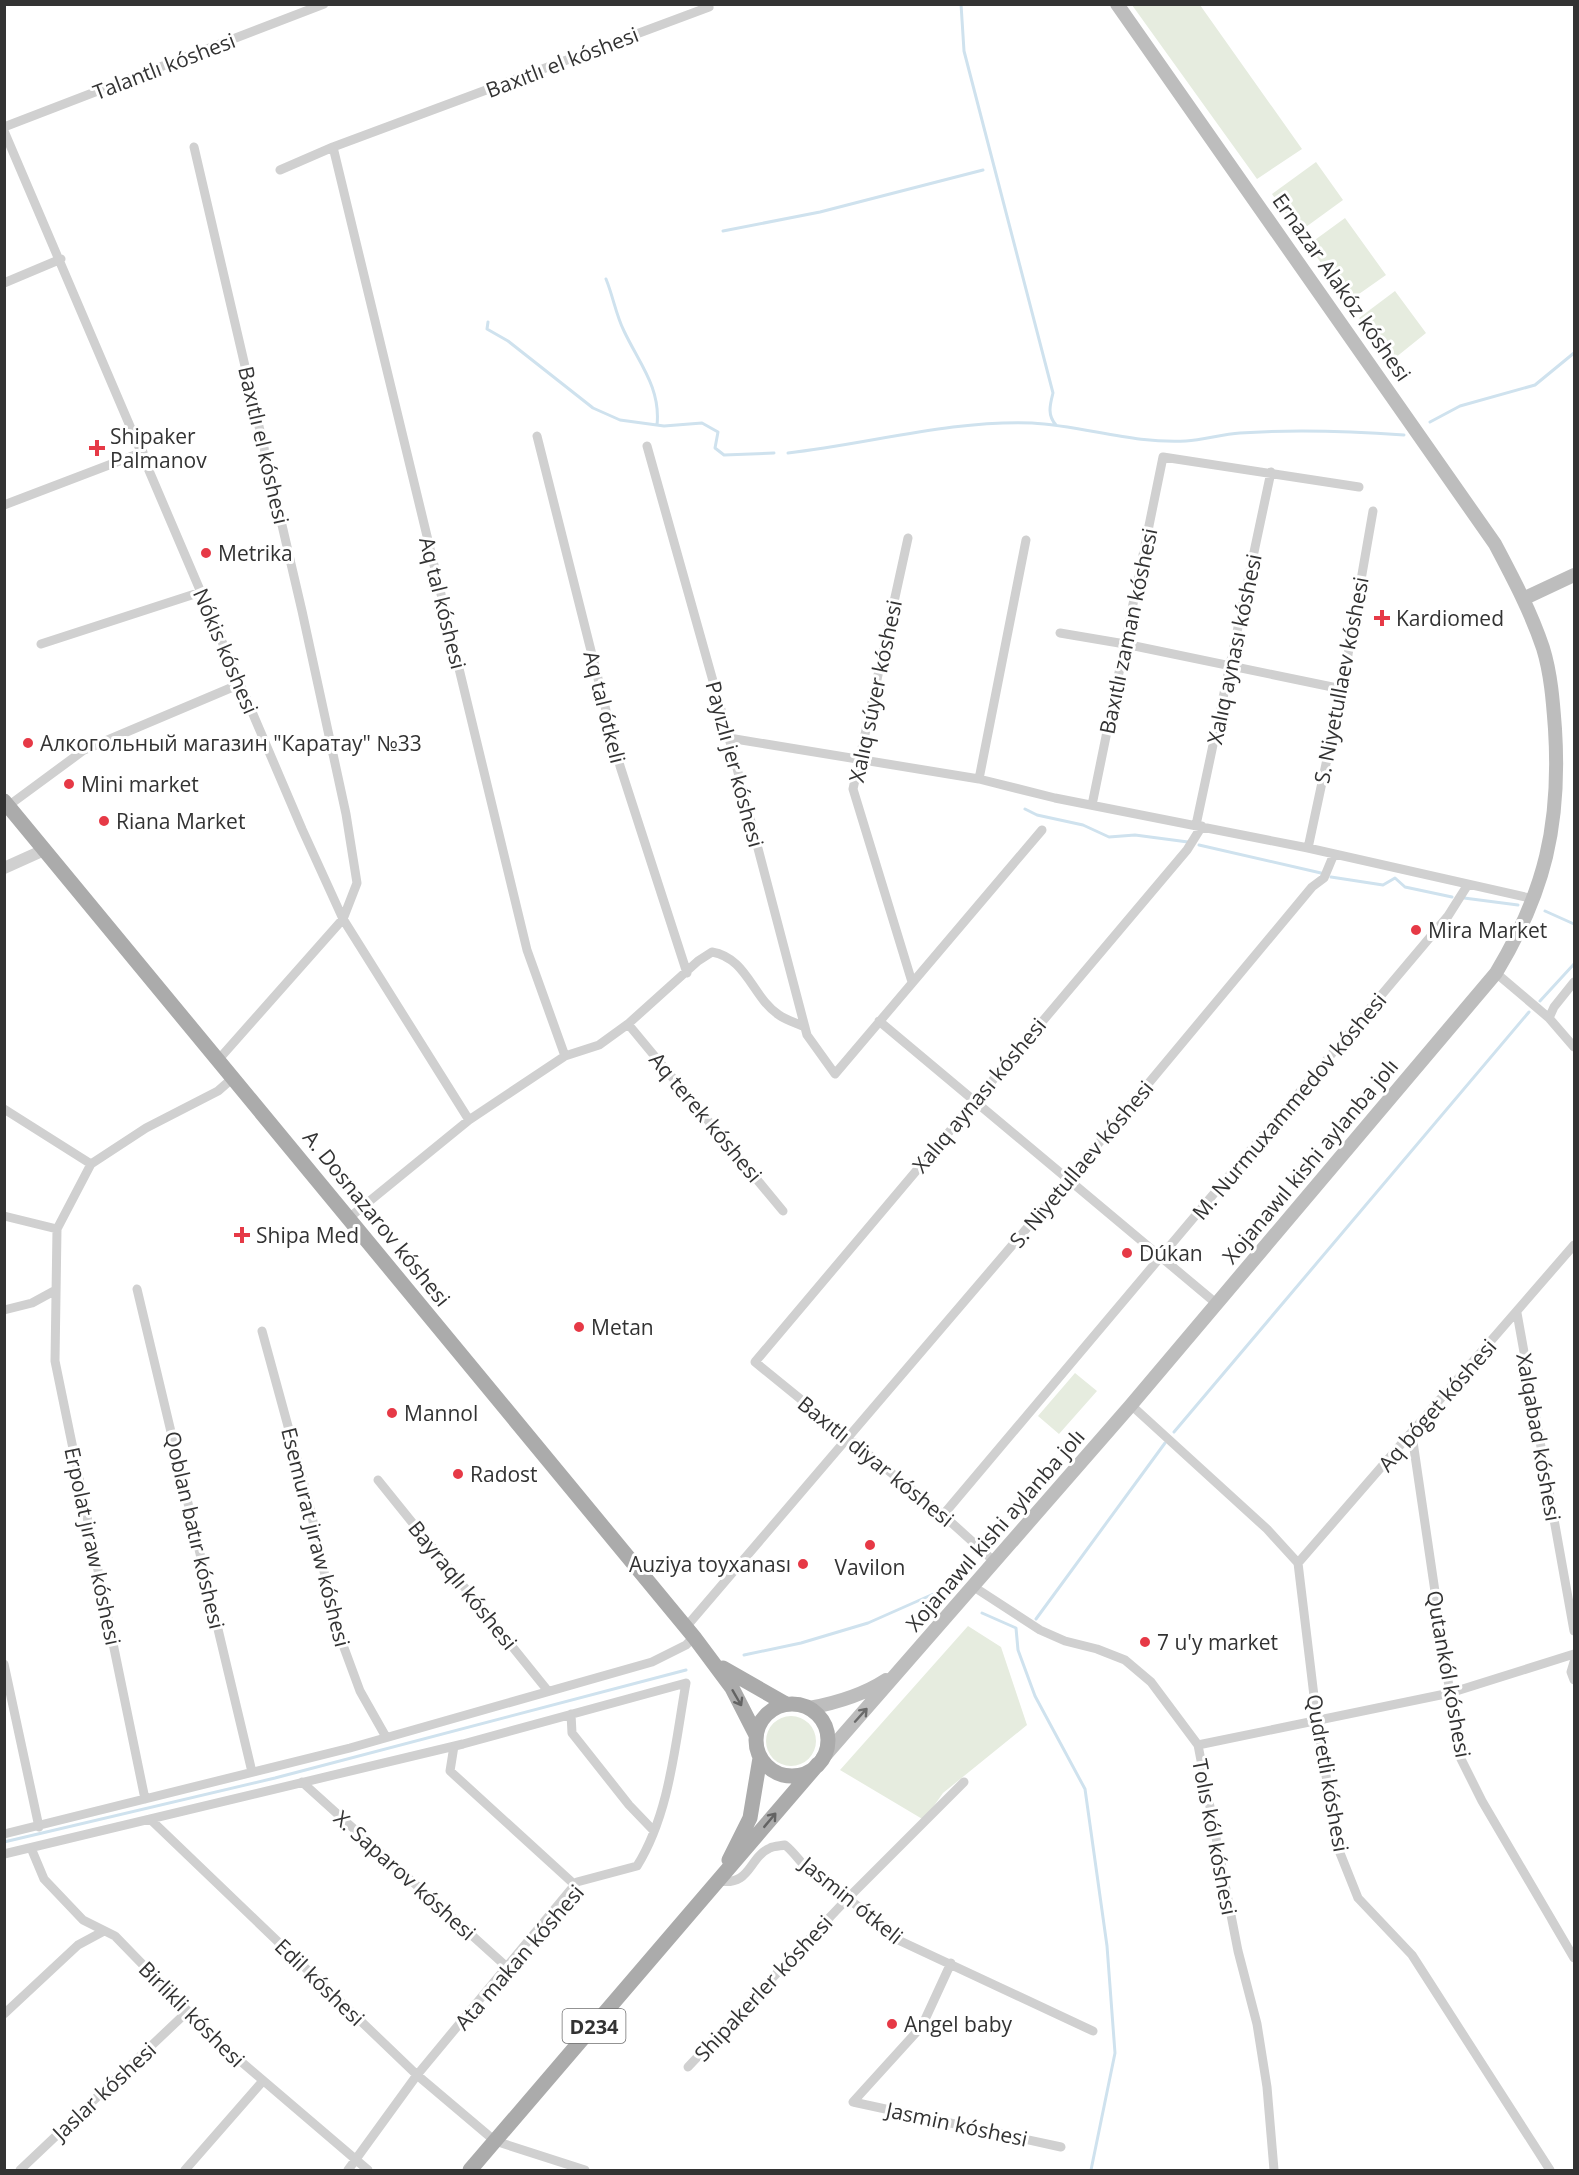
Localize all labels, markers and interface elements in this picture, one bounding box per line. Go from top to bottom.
street label: Baxıtlı el kóshesi [482,20,642,104]
street label: Talantlı kóshesi [89,26,239,106]
street label: Ernazar Alakóz kóshesi [1267,188,1417,386]
street label: Baxıtlı el kóshesi [232,363,296,527]
place label: Shipaker Palmanov [110,422,207,474]
marker: Shipaker Palmanov [88,439,106,457]
street label: Baxıtlı zaman kóshesi [1093,526,1163,736]
street label: Aq tal kóshesi [413,534,473,672]
place label: Metrika [218,539,293,567]
marker: Metrika [199,546,213,560]
street label: Xalıq aynası kóshesi [1200,551,1268,747]
street label: S. Niyetullaev kóshesi [1307,574,1375,786]
street label: Nókis kóshesi [187,584,265,718]
street label: Xalıq súyer kóshesi [842,597,908,785]
place label: Kardiomed [1396,604,1504,632]
marker: Kardiomed [1373,609,1391,627]
street label: Aq tal ótkeli [577,648,633,766]
street label: Payızlı jer kóshesi [699,678,771,850]
place label: Алкогольный магазин "Каратау" №33 [40,729,422,757]
marker: Алкогольный магазин "Каратау" №33 [21,736,35,750]
place label: Mini market [81,770,199,798]
marker: Mini market [62,777,76,791]
place label: Riana Market [116,807,245,835]
marker: Riana Market [97,814,111,828]
place label: Mira Market [1428,916,1547,944]
marker: Mira Market [1409,923,1423,937]
street label: M. Nurmuxammedov kóshesi [1186,987,1392,1225]
street label: Xalıq aynası kóshesi [906,1012,1052,1178]
street label: Aq terek kóshesi [643,1046,769,1188]
street label: Xojanawıl kishi aylanba jolı [1216,1053,1404,1269]
street label: S. Niyetullaev kóshesi [1003,1075,1159,1253]
street label: A. Dosnazarov kóshesi [297,1124,457,1312]
place label: Shipa Med [256,1221,359,1249]
marker: Shipa Med [233,1226,251,1244]
place label: Dúkan [1139,1239,1203,1267]
marker: Dúkan [1120,1246,1134,1260]
place label: Metan [591,1313,654,1341]
marker: Metan [572,1320,586,1334]
street label: Aq bóget kóshesi [1372,1333,1502,1477]
street label: Xalqabad kóshesi [1510,1351,1568,1523]
street label: Baxıtlı diyar kóshesi [792,1389,960,1533]
place label: Mannol [404,1399,478,1427]
marker: Mannol [385,1406,399,1420]
street label: Xojanawıl kishi aylanba jolı [899,1423,1091,1637]
street label: Esemurat jıraw kóshesi [275,1424,357,1650]
street label: Qoblan batır kóshesi [159,1428,231,1632]
street label: Erpolat jıraw kóshesi [58,1444,128,1648]
place label: Radost [470,1460,538,1488]
marker: Radost [451,1467,465,1481]
street label: Bayraqlı kóshesi [402,1515,524,1655]
marker: Vavilon [863,1538,877,1552]
place label: Auziya toyxanası [629,1550,791,1578]
place label: Vavilon [835,1553,905,1581]
marker: Auziya toyxanası [796,1557,810,1571]
street label: Qutankól kóshesi [1421,1588,1477,1760]
place label: 7 u'y market [1157,1628,1278,1656]
marker: 7 u'y market [1138,1635,1152,1649]
one-way arrow [732,1689,744,1706]
street label: Qudretli kóshesi [1300,1692,1356,1854]
one-way arrow [854,1708,868,1723]
street label: Tolıs kól kóshesi [1186,1757,1244,1917]
street label: X. Saparov kóshesi [328,1804,482,1946]
one-way arrow [763,1813,777,1828]
street label: Jasmin ótkeli [793,1849,909,1950]
street label: Ata makan kóshesi [448,1878,590,2036]
street label: Shipakerler kóshesi [688,1909,838,2067]
street label: Edil kóshesi [269,1932,371,2032]
street label: Birlikli kóshesi [133,1955,251,2073]
road number: D234 [562,2009,626,2043]
place label: Angel baby [904,2010,1012,2038]
marker: Angel baby [885,2017,899,2031]
street label: Jaslar kóshesi [45,2036,162,2148]
street label: Jasmin kóshesi [882,2095,1030,2153]

